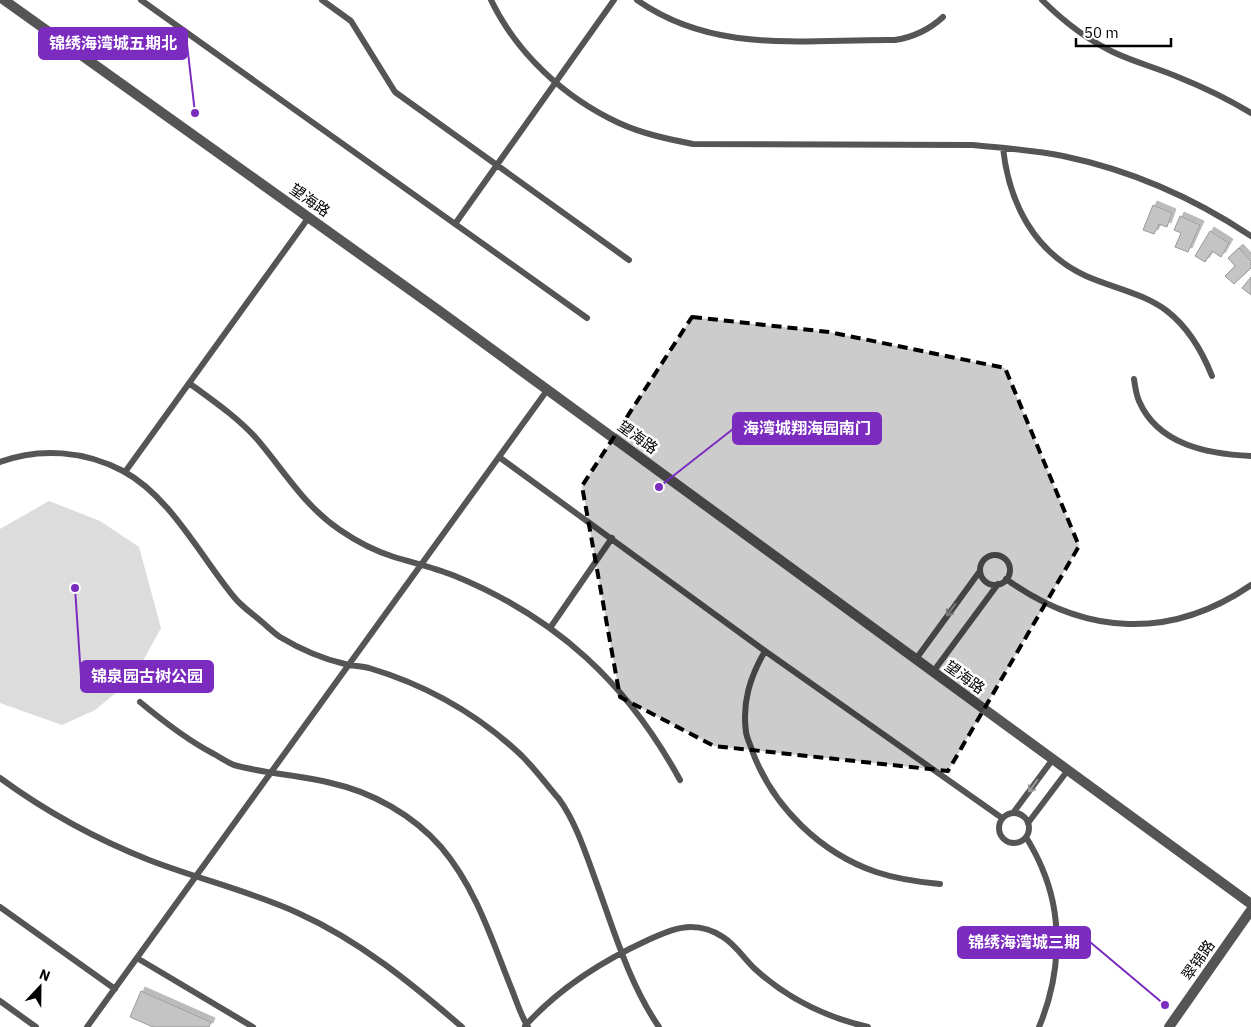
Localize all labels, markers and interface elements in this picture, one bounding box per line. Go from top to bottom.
scale bar [1076,15,1171,47]
text: 50 m [1084,23,1119,42]
callout: 锦绣海湾城五期北 [39,28,187,59]
text: 锦绣海湾城五期北 [49,33,177,53]
street label: 望海路 [286,179,334,221]
callout: 海湾城翔海园南门 [733,413,881,444]
street label: 望海路 [614,416,662,458]
text: 海湾城翔海园南门 [743,418,871,438]
one-way arrow [946,603,957,616]
street label: 望海路 [941,656,989,698]
callout: 锦泉园古树公园 [81,661,213,692]
text: 锦泉园古树公园 [91,666,203,686]
one-way arrow [1028,779,1038,793]
callout: 锦绣海湾城三期 [958,927,1090,958]
text: 锦绣海湾城三期 [968,932,1080,952]
street label: 翠锦路 [1177,936,1219,984]
north arrow [15,962,65,1012]
text: N [37,965,53,985]

